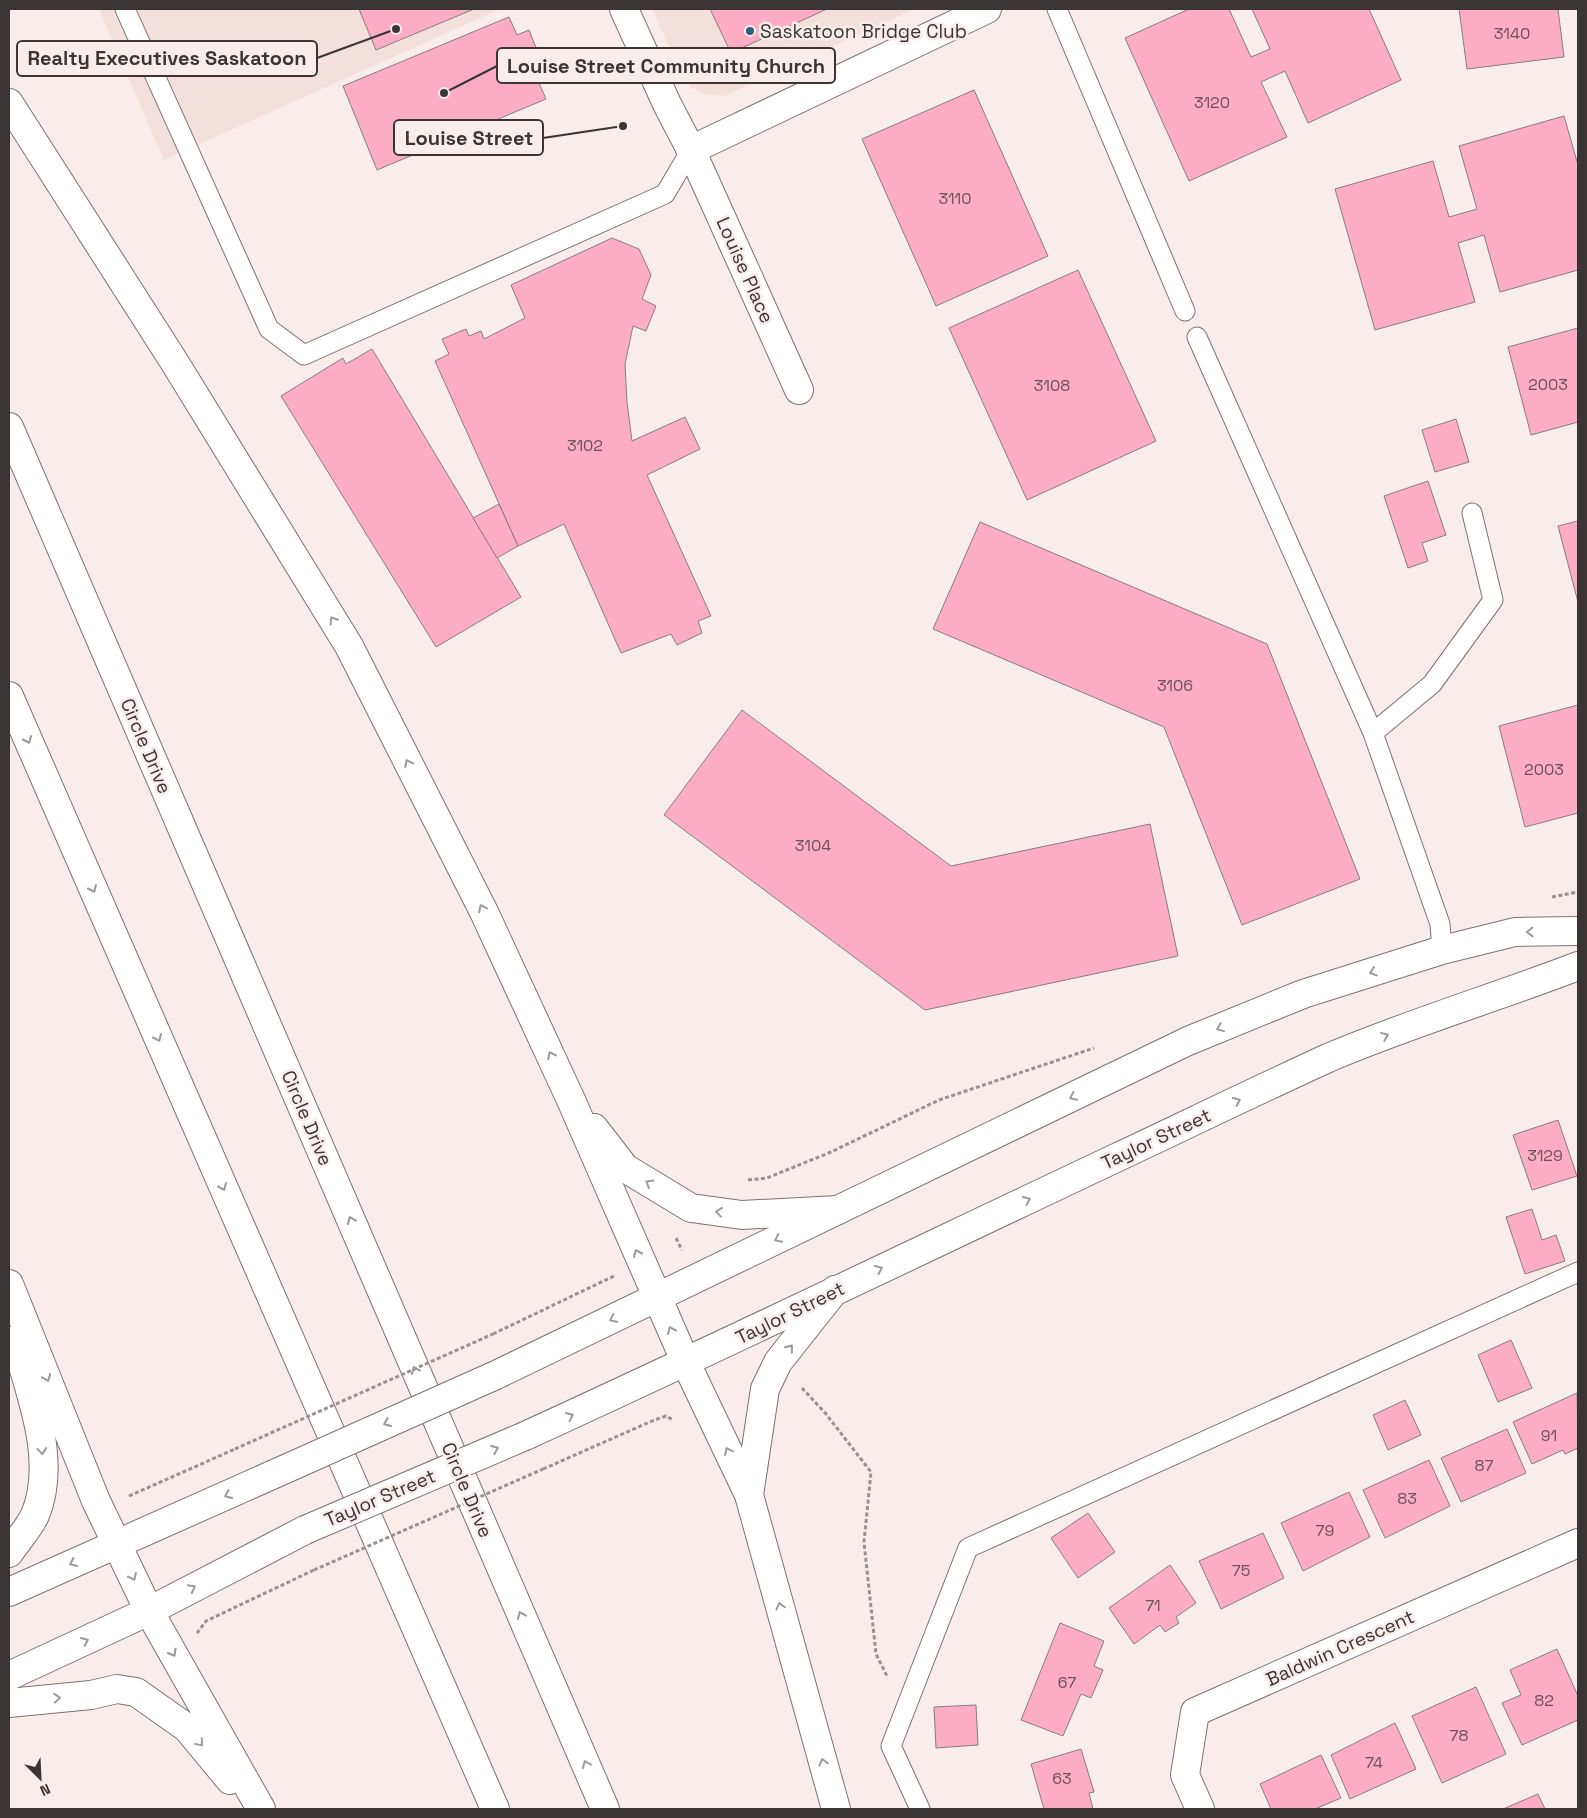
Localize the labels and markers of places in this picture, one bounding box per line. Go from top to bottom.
place label: Saskatoon Bridge Club [760,19,967,44]
marker: Saskatoon Bridge Club [744,25,756,37]
callout: Realty Executives Saskatoon [17,41,317,76]
callout: Louise Street Community Church [497,48,835,83]
callout: Louise Street [394,120,543,155]

